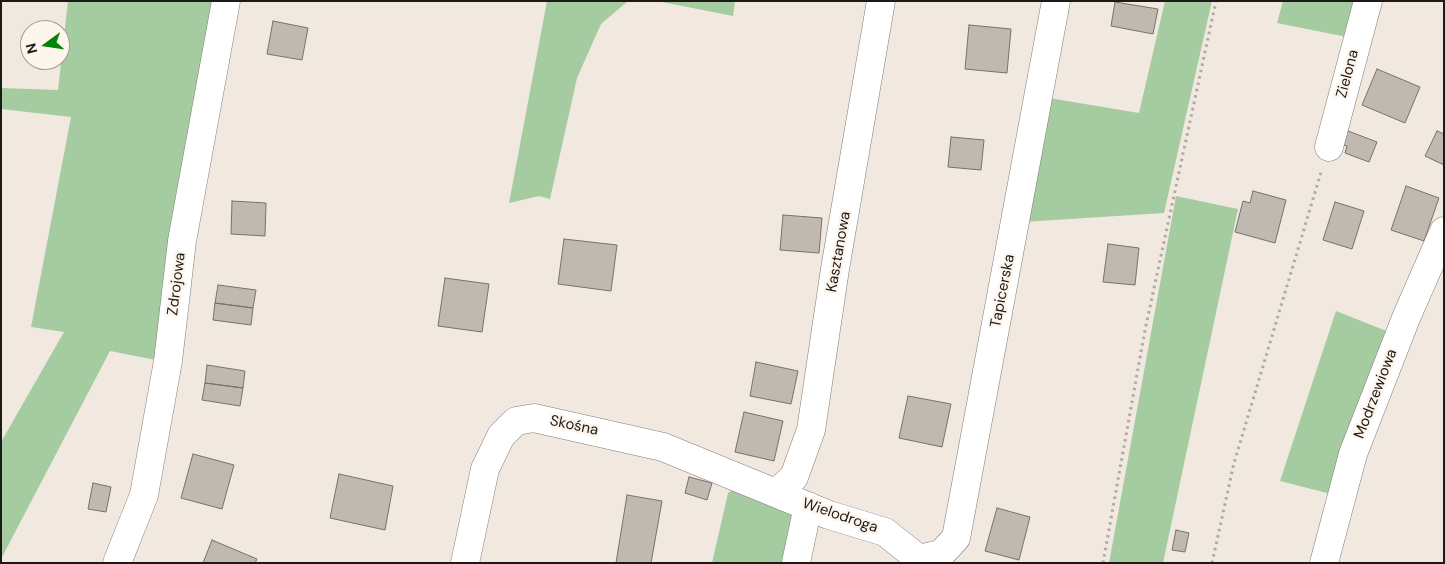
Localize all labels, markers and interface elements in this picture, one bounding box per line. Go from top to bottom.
north arrow [20,20,70,70]
text: N [21,41,41,56]
street label: Zielona [1333,48,1363,100]
street label: Kasztanowa [823,210,855,294]
street label: Zdrojowa [164,252,190,316]
street label: Tapicerska [987,253,1019,329]
street label: Modrzewiowa [1351,347,1401,441]
street label: Skośna [548,412,600,440]
street label: Wielodroga [800,495,880,537]

